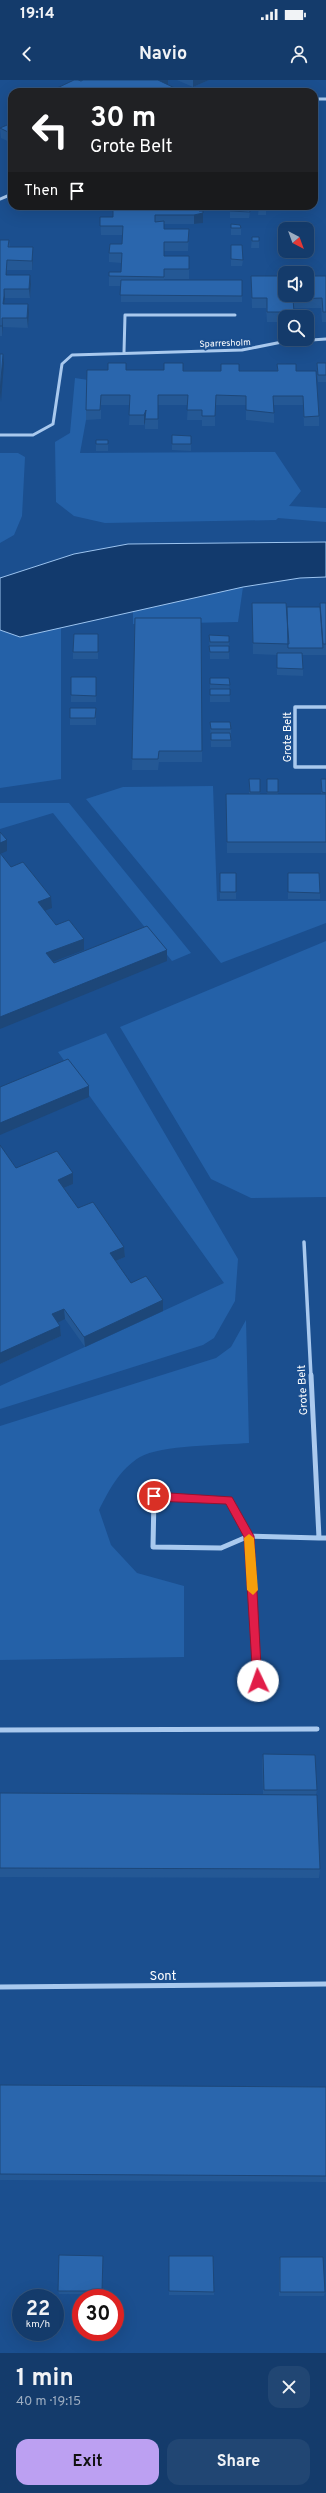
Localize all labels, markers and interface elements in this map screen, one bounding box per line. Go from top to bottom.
text: 19:14 [20,5,55,24]
icon: back [16,43,38,65]
text: Navio [139,43,187,66]
icon: person [288,43,310,65]
text: 30 m [90,101,156,137]
icon: left [24,104,76,156]
text: Grote Belt [90,136,173,159]
icon: arrive [66,180,88,202]
text: Then [24,182,58,201]
north arrow [278,222,314,258]
map controls [278,222,314,346]
button: sound [278,266,314,302]
button: search [278,310,314,346]
street label: Sparresholm [199,337,251,350]
street label: Grote Belt [281,712,295,762]
street label: Grote Belt [295,1364,311,1415]
pin [137,1479,171,1513]
icon: arrive [143,1485,165,1507]
position arrow [237,1660,279,1702]
street label: Sont [150,1969,176,1985]
speed limit sign: 30 [72,2289,124,2341]
text: 22 [26,2297,50,2323]
text: km/h [26,2318,50,2331]
text: 1 min [16,2364,74,2394]
button: close [268,2366,310,2408]
text: 40 m · 19:15 [16,2394,81,2410]
button: Exit [16,2439,159,2485]
button: Share [167,2439,310,2485]

